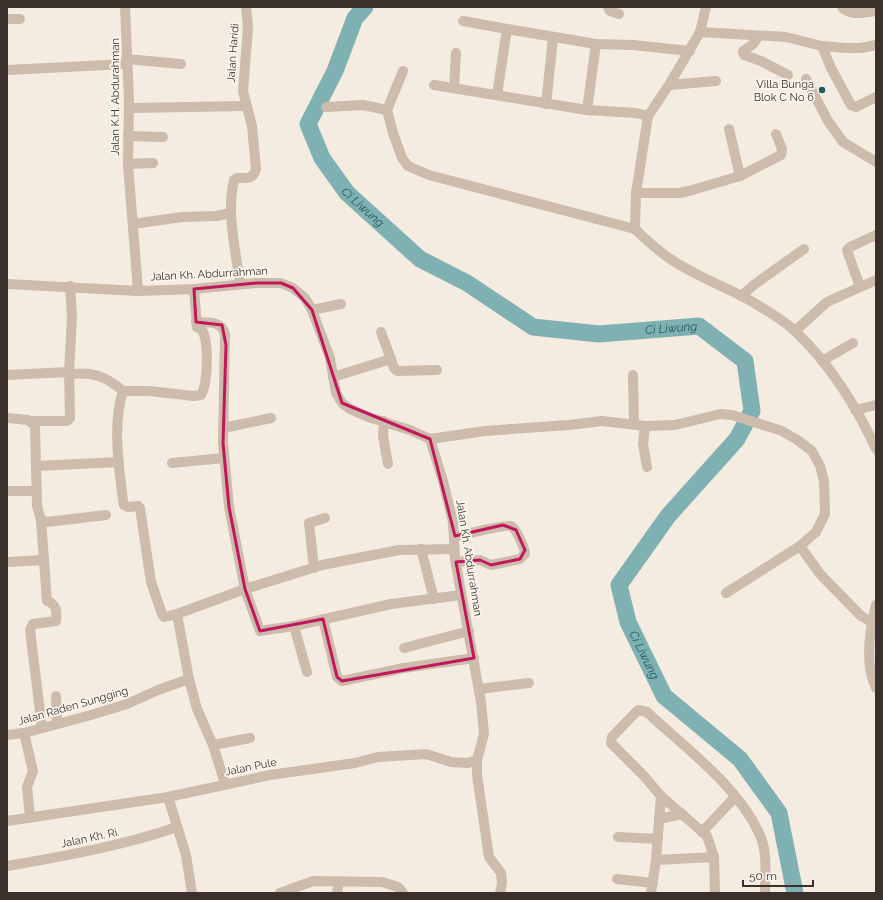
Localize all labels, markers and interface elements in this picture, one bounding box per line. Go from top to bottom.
street label: Jalan Haridi [224,23,242,83]
street label: Jalan K.H. Abdurahman [109,38,122,156]
place label: Villa Bunga Blok C No 6 [754,78,814,104]
marker: Villa Bunga Blok C No 6 [817,85,827,95]
water label: Ci Liwung [338,185,387,230]
street label: Jalan Kh. Abdurrahman [150,264,268,284]
water label: Ci Liwung [644,319,698,337]
street label: Jalan Kh. Abdurrahman [453,499,485,617]
water label: Ci Liwung [626,629,662,682]
street label: Jalan Raden Sungging [16,684,130,728]
street label: Jalan Pule [224,756,278,778]
street label: Jalan Kh. Ri. [60,825,120,851]
scale bar [743,862,813,888]
text: 50 m [749,869,777,883]

